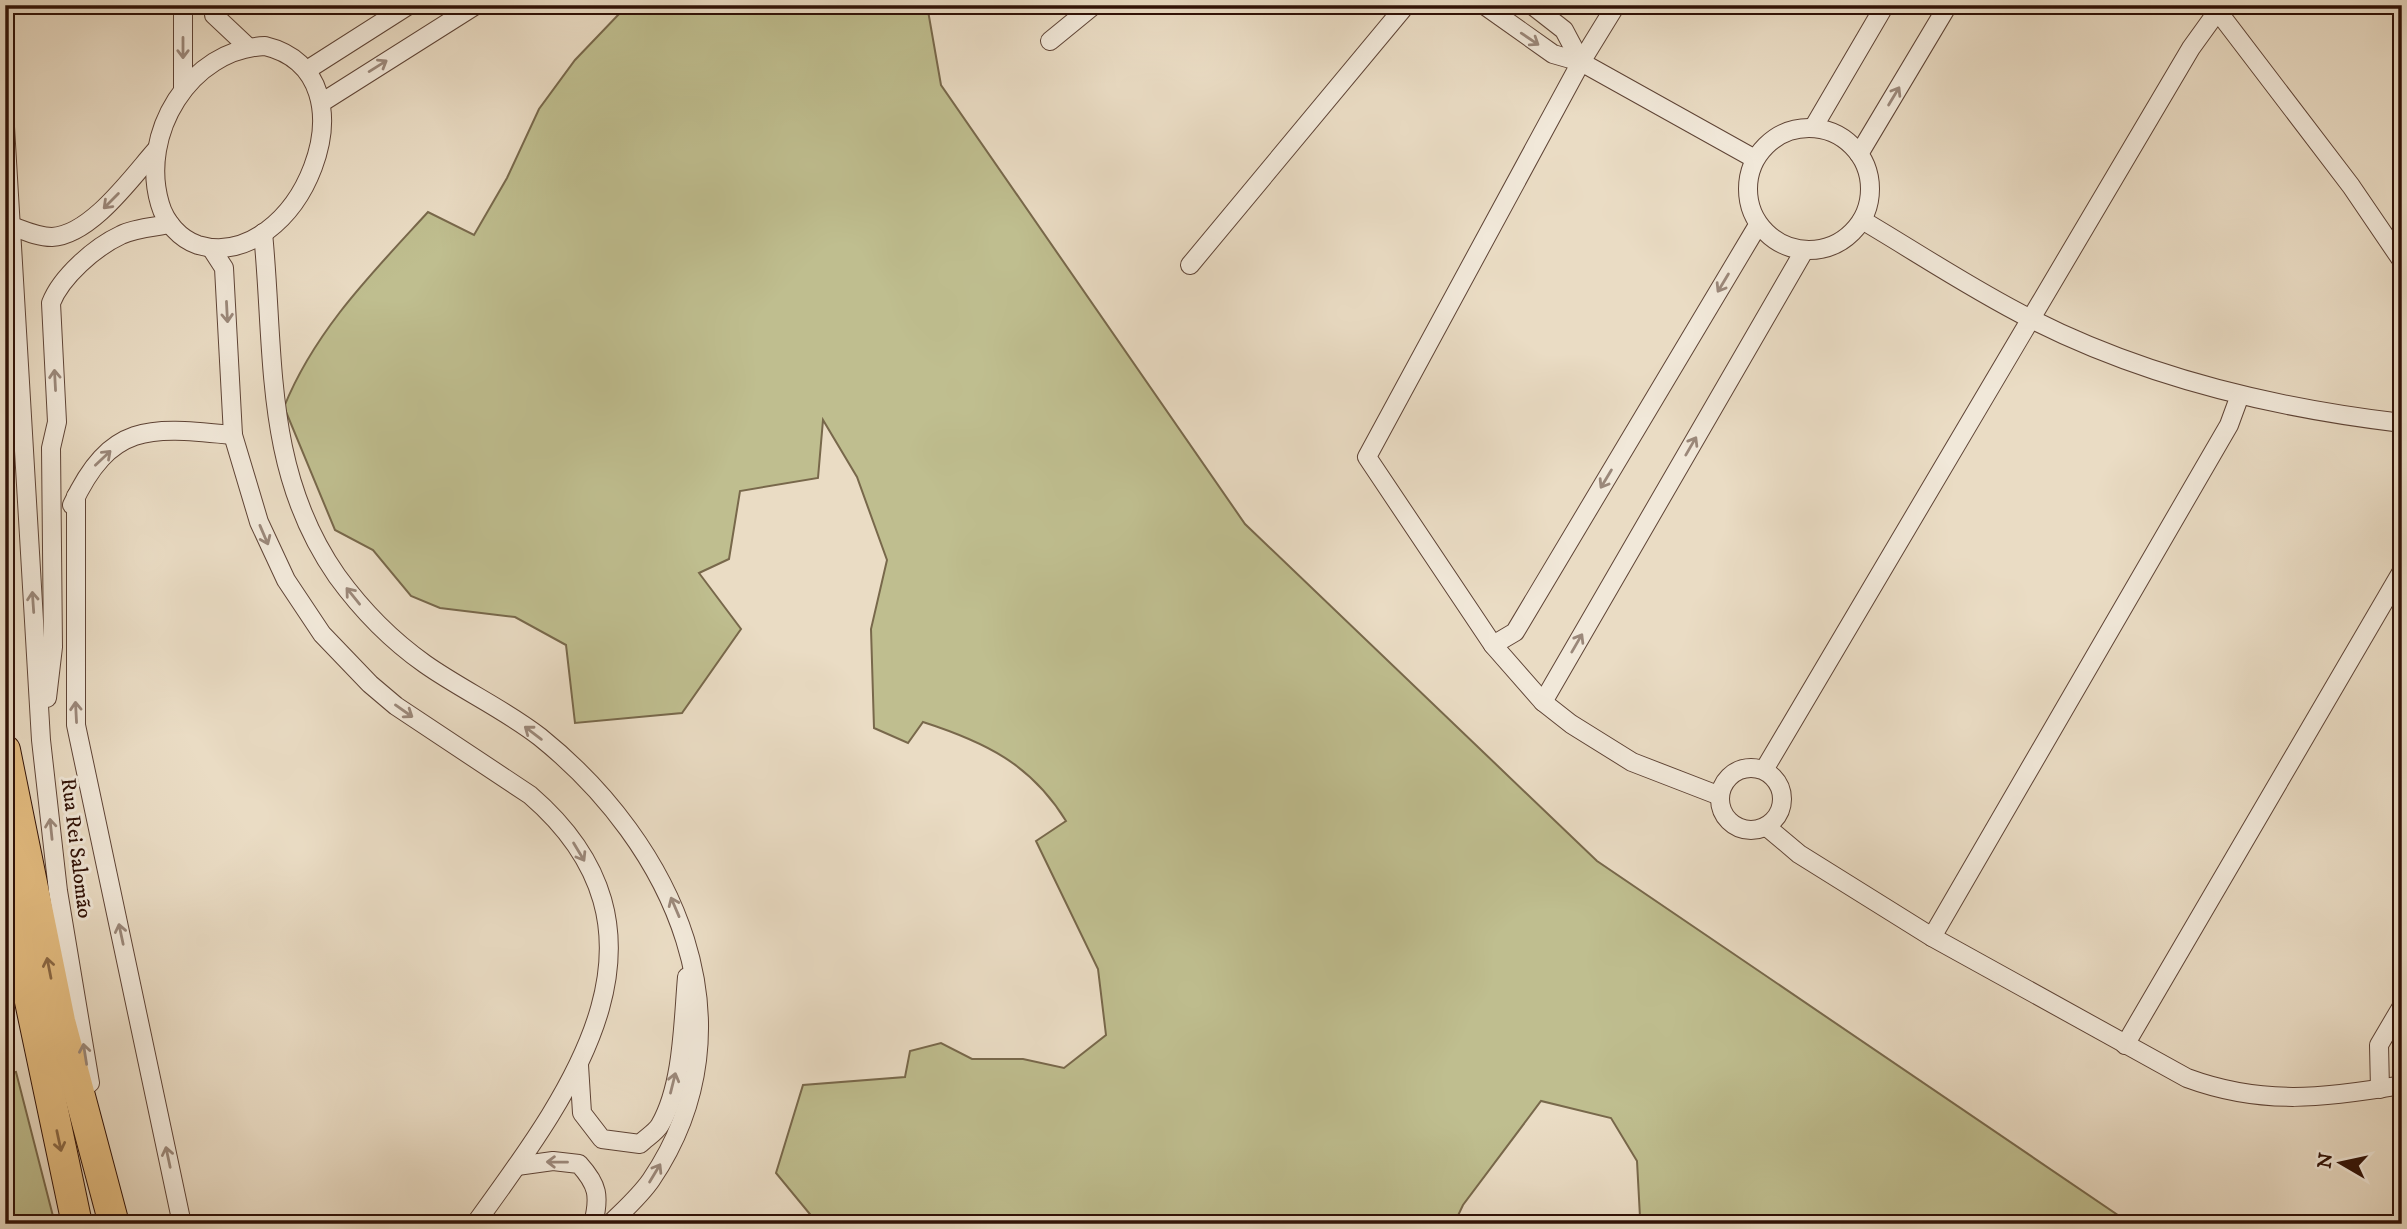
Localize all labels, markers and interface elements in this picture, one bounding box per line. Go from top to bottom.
one-way arrow [1520,32,1539,46]
one-way arrow [176,36,190,59]
one-way arrow [368,59,388,73]
one-way arrow [1888,86,1902,106]
one-way arrow [102,192,119,209]
one-way arrow [1716,273,1730,293]
one-way arrow [220,301,233,324]
one-way arrow [48,370,61,392]
one-way arrow [1685,437,1699,457]
one-way arrow [94,449,111,466]
one-way arrow [1599,468,1613,488]
one-way arrow [259,524,272,545]
one-way arrow [346,587,361,605]
one-way arrow [26,592,39,614]
one-way arrow [1571,634,1585,654]
one-way arrow [69,700,82,723]
one-way arrow [394,704,413,718]
one-way arrow [524,725,543,740]
street label: Rua Rei Salomão [54,776,98,920]
one-way arrow [44,818,57,841]
one-way arrow [573,841,587,861]
one-way arrow [668,897,681,919]
one-way arrow [113,923,127,946]
one-way arrow [42,957,56,980]
one-way arrow [78,1043,91,1066]
one-way arrow [667,1072,680,1095]
north arrow [2306,1128,2376,1198]
one-way arrow [53,1129,67,1152]
one-way arrow [161,1146,175,1169]
text: N [2313,1151,2338,1170]
one-way arrow [545,1156,568,1169]
one-way arrow [649,1163,663,1183]

